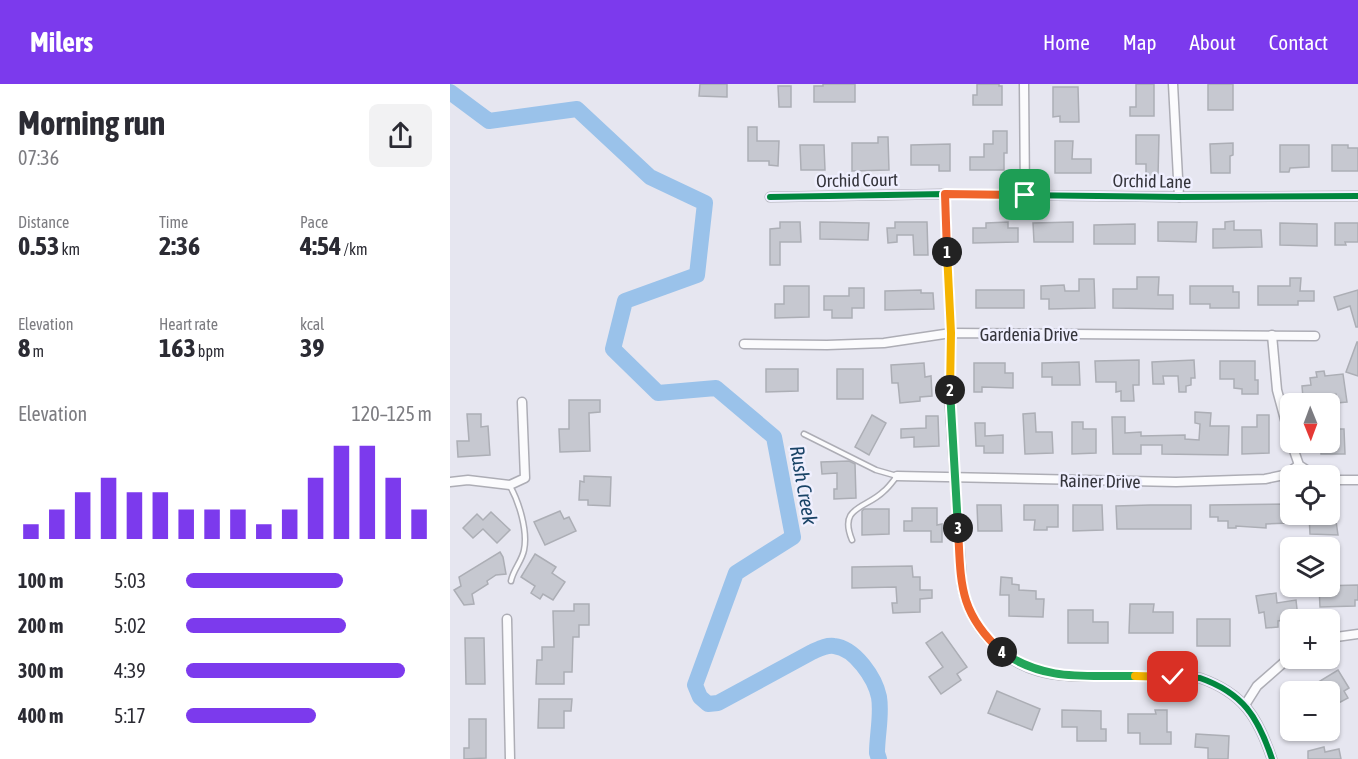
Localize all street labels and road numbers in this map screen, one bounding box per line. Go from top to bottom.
street label: Orchid Court [816,169,898,191]
street label: Orchid Lane [1113,170,1191,192]
street label: Gardenia Drive [980,324,1078,345]
street label: Rainer Drive [1059,470,1141,492]

